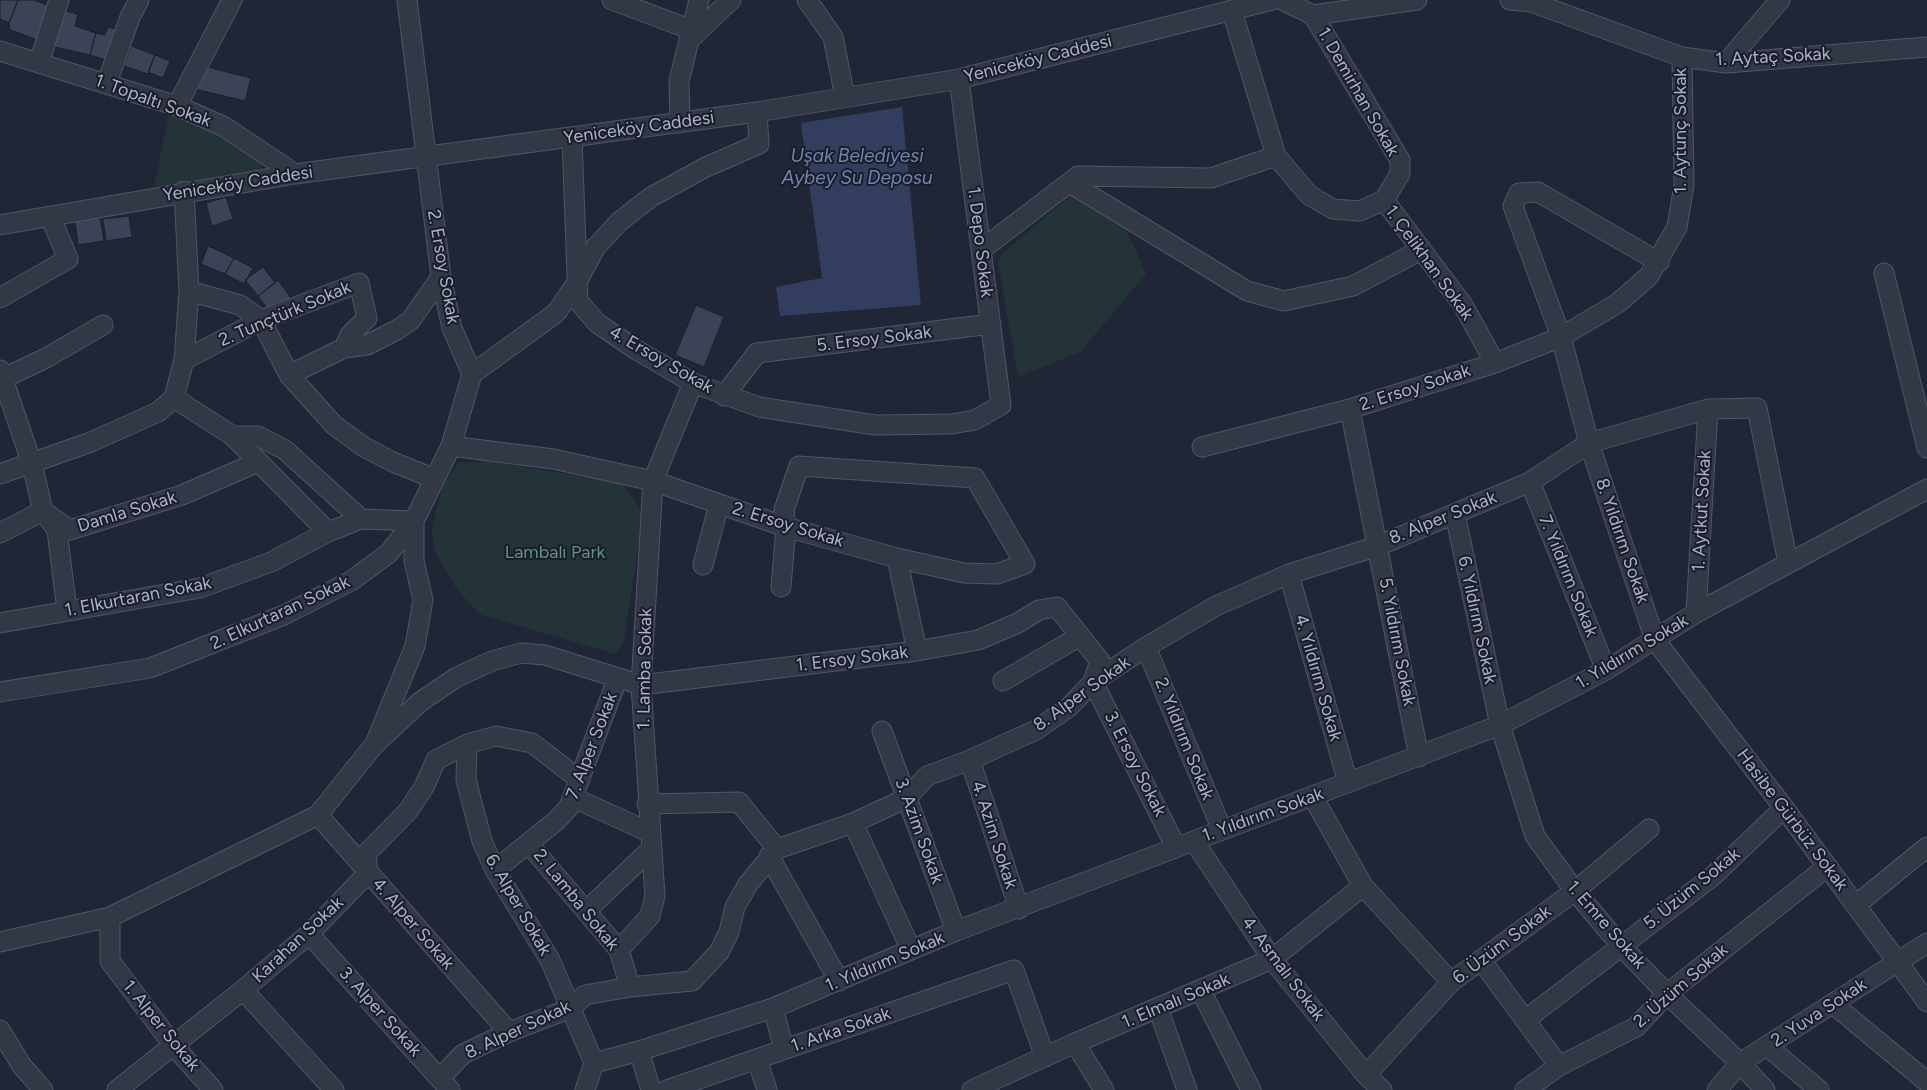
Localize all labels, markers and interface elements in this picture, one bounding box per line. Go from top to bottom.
street label: 1. Demirhan Sokak [1312,24,1404,160]
street label: Yeniceköy Caddesi [962,30,1114,88]
street label: 1. Aytaç Sokak [1715,43,1831,71]
street label: 1. Aytunç Sokak [1670,68,1692,194]
street label: 1. Topaltı Sokak [92,70,214,132]
street label: Yeniceköy Caddesi [562,107,716,149]
water label: Uşak Belediyesi Aybey Su Deposu [781,145,933,189]
street label: Yeniceköy Caddesi [161,161,315,207]
street label: 1. Depo Sokak [962,185,998,299]
street label: 1. Çelikhan Sokak [1380,201,1478,325]
street label: 2. Ersoy Sokak [422,208,464,326]
street label: 2. Tunçtürk Sokak [216,276,354,352]
street label: 5. Ersoy Sokak [815,321,933,357]
street label: 4. Ersoy Sokak [605,322,717,398]
street label: 2. Ersoy Sokak [1357,360,1473,416]
street label: 1. Aytkut Sokak [1688,450,1716,572]
street label: 8. Yıldırım Sokak [1590,476,1654,606]
street label: Damla Sokak [75,487,179,537]
street label: 8. Alper Sokak [1386,487,1500,549]
street label: 2. Ersoy Sokak [730,498,846,552]
street label: 7. Yıldırım Sokak [1534,512,1602,640]
park label: Lambalı Park [505,542,605,564]
street label: 6. Yıldırım Sokak [1453,554,1501,686]
street label: 2. Elkurtaran Sokak [207,571,353,655]
street label: 1. Elkurtaran Sokak [63,572,213,622]
street label: 5. Yıldırım Sokak [1374,576,1420,708]
street label: 1. Lamba Sokak [633,608,657,730]
street label: 1. Yıldırım Sokak [1572,610,1692,694]
street label: 4. Yıldırım Sokak [1290,612,1346,744]
street label: 1. Ersoy Sokak [795,641,909,677]
street label: 8. Alper Sokak [1029,652,1135,736]
street label: 2. Yıldırım Sokak [1150,675,1218,803]
street label: 7. Alper Sokak [562,689,622,803]
street label: 3. Ersoy Sokak [1099,708,1171,820]
street label: Hasibe Gürbüz Sokak [1732,745,1852,895]
street label: 3. Azim Sokak [890,775,948,887]
street label: 4. Azim Sokak [966,778,1022,892]
street label: 1. Yıldırım Sokak [1199,783,1327,847]
street label: 5. Üzüm Sokak [1639,844,1745,934]
street label: 2. Lamba Sokak [529,845,623,955]
street label: 6. Alper Sokak [480,850,556,960]
street label: 4. Alper Sokak [367,874,459,974]
street label: 1. Emre Sokak [1562,876,1650,974]
street label: Karahan Sokak [248,892,348,988]
street label: 6. Üzüm Sokak [1449,901,1555,989]
street label: 4. Asmalı Sokak [1237,913,1329,1025]
street label: 1. Yıldırım Sokak [822,927,948,997]
street label: 2. Üzüm Sokak [1630,939,1732,1033]
street label: 3. Alper Sokak [334,963,426,1061]
street label: 1. Elmalı Sokak [1119,969,1233,1033]
street label: 2. Yuva Sokak [1767,974,1871,1052]
street label: 1. Alper Sokak [118,976,204,1076]
street label: 8. Alper Sokak [462,996,574,1064]
street label: 1. Arka Sokak [788,1003,894,1057]

